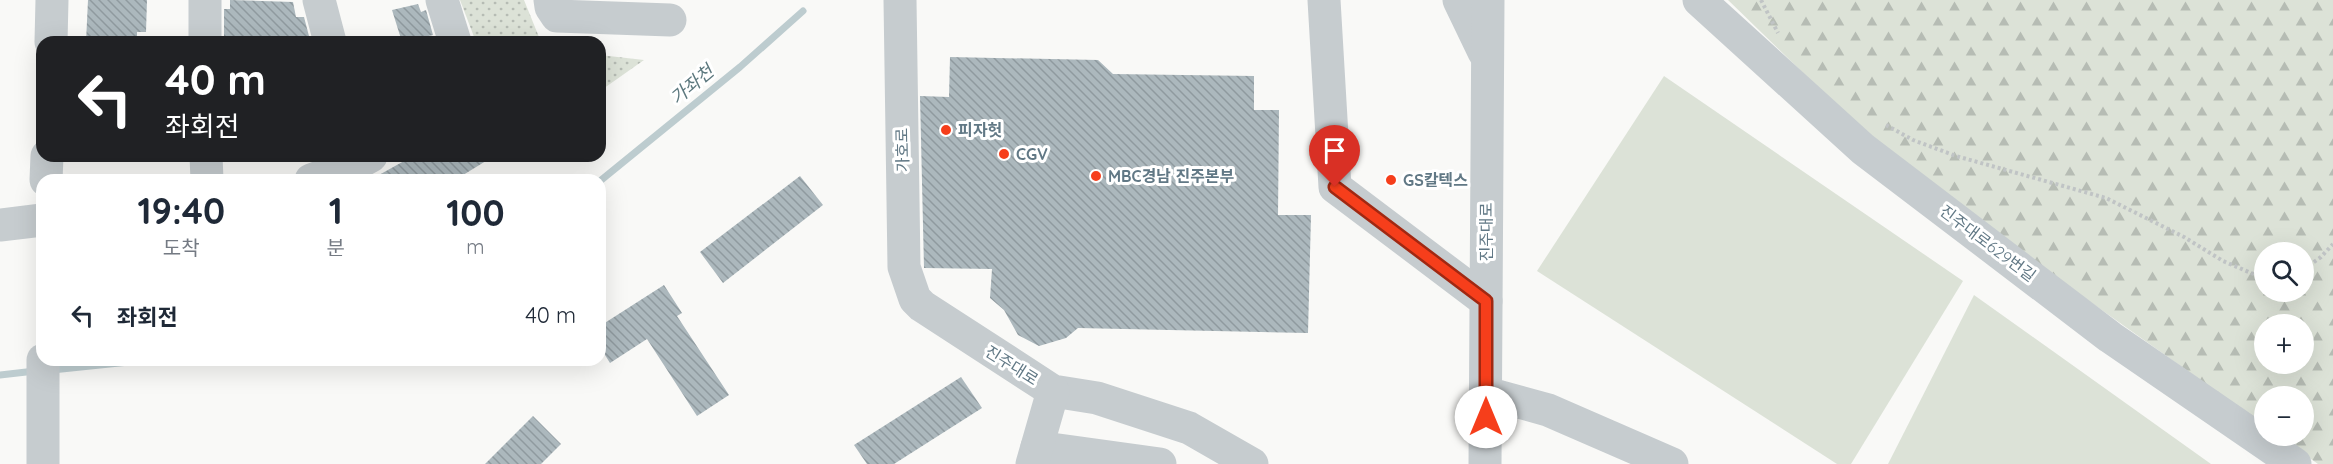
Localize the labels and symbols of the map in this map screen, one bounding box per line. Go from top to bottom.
water label: 가좌천 [665,58,720,109]
place label: 피자헛 [958,120,1002,140]
marker: 피자헛 [939,123,953,137]
pin [1309,125,1360,187]
street label: 가호로 [892,127,912,172]
place label: CGV [1016,144,1048,164]
marker: CGV [997,147,1011,161]
place label: MBC경남 진주본부 [1108,166,1234,186]
marker: MBC경남 진주본부 [1089,169,1103,183]
place label: GS칼텍스 [1403,170,1468,190]
marker: GS칼텍스 [1384,173,1398,187]
street label: 진주대로629번길 [1936,200,2040,286]
street label: 진주대로 [1476,202,1496,261]
street label: 진주대로 [982,341,1042,389]
position arrow [1454,385,1518,449]

